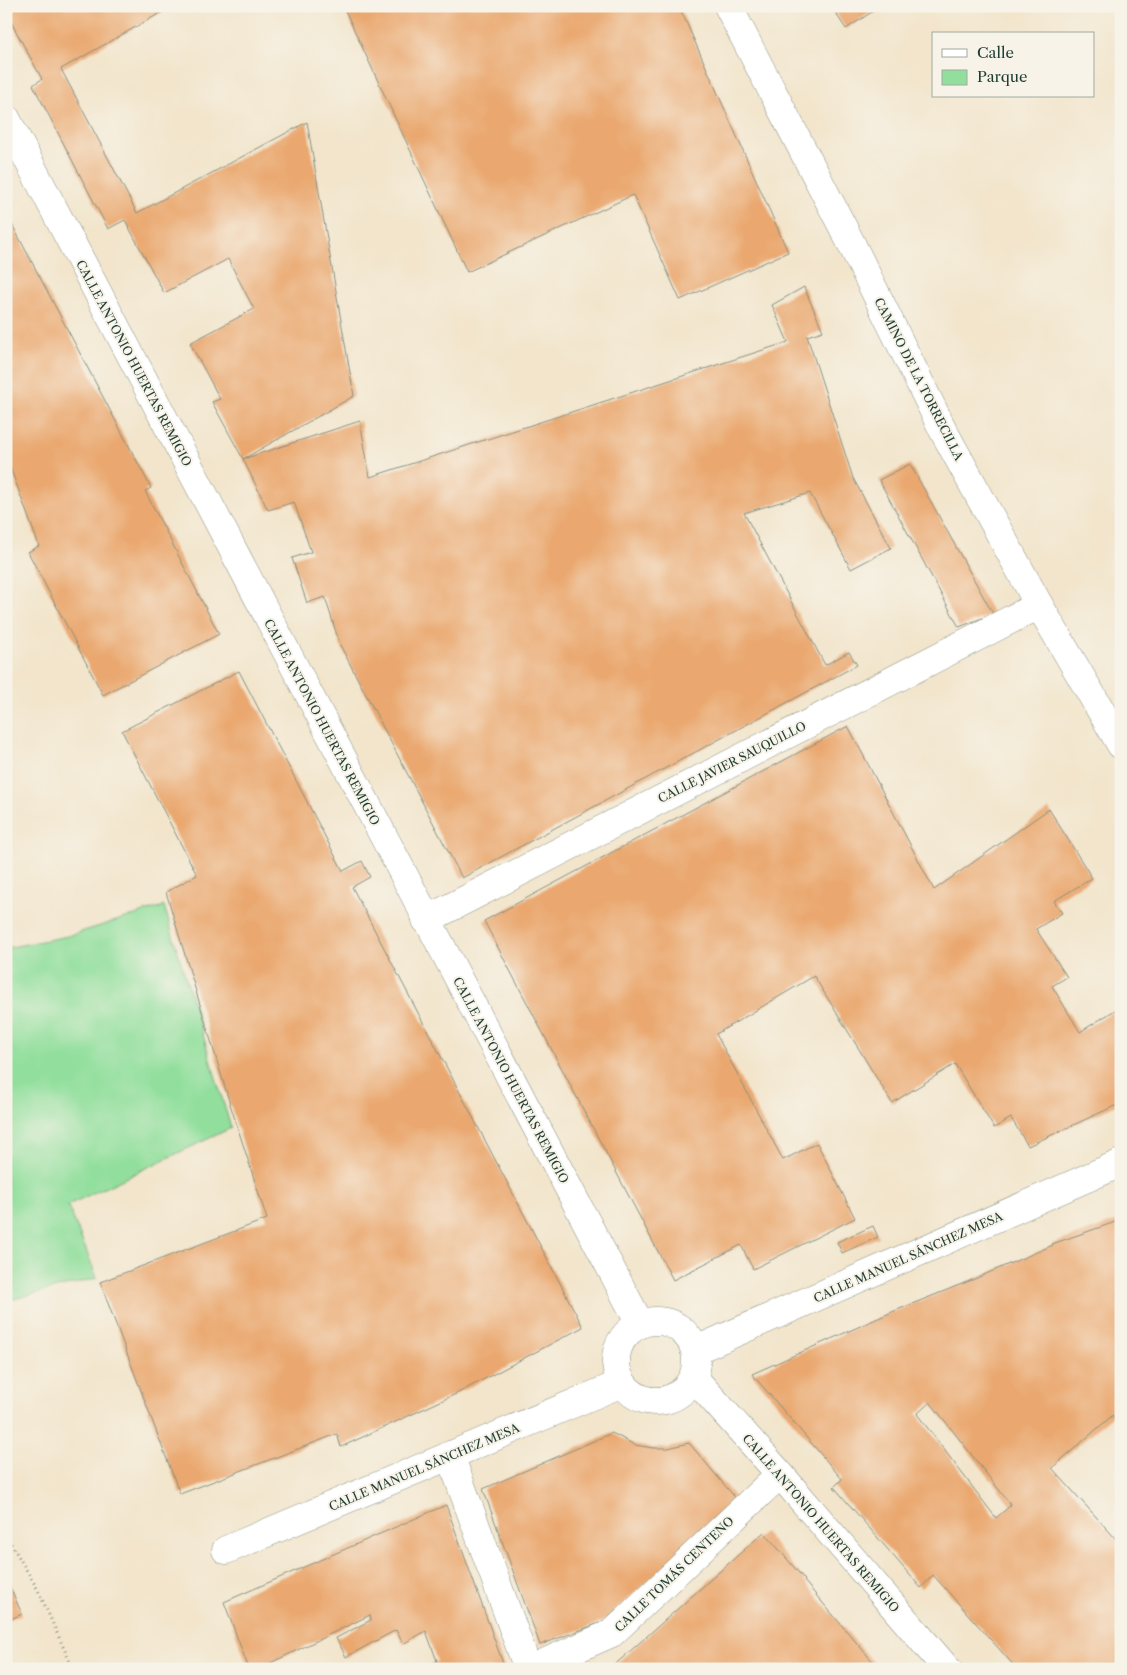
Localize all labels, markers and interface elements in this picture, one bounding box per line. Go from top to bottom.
legend [932,32,1094,98]
text: Calle [977,43,1014,62]
text: Parque [977,67,1027,86]
street label: CALLE ANTONIO HUERTAS REMIGIO [73,257,195,469]
street label: CAMINO DE LA TORRECILLA [871,295,967,464]
street label: CALLE ANTONIO HUERTAS REMIGIO [261,616,383,828]
street label: CALLE JAVIER SAUQUILLO [655,718,809,806]
street label: CALLE ANTONIO HUERTAS REMIGIO [450,974,572,1186]
street label: CALLE MANUEL SÁNCHEZ MESA [811,1207,1006,1306]
street label: CALLE MANUEL SÁNCHEZ MESA [326,1419,523,1514]
street label: CALLE ANTONIO HUERTAS REMIGIO [739,1431,903,1615]
street label: CALLE TOMÁS CENTENO [611,1512,737,1635]

